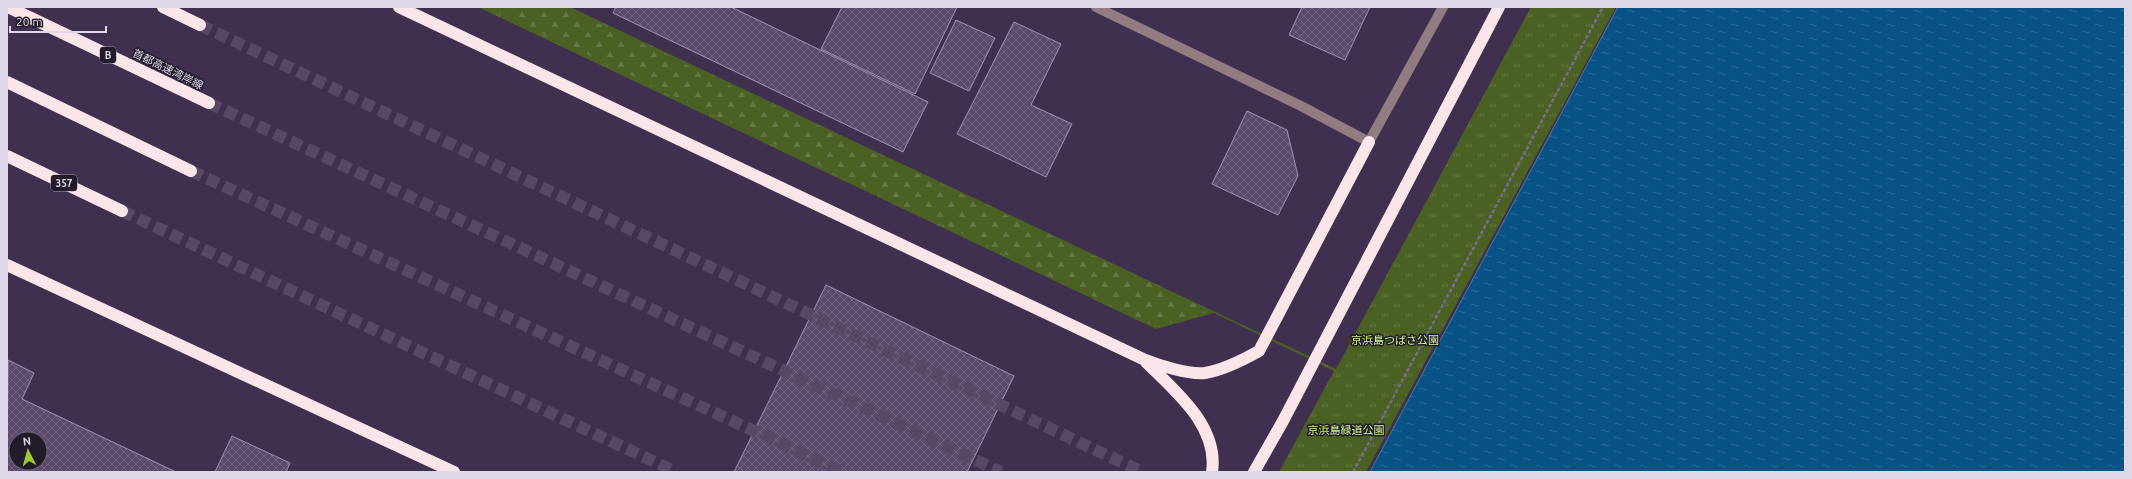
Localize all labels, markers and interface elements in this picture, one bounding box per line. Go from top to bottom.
scale bar [10,8,106,34]
text: 20 m [16,15,43,28]
road number: B [100,47,116,63]
street label: 首都高速湾岸線 [131,47,205,91]
road number: 357 [51,175,77,191]
park label: 京浜島つばさ公園 [1351,334,1439,346]
park label: 京浜島緑道公園 [1308,424,1385,436]
north arrow [8,431,48,471]
text: N [22,435,32,447]

